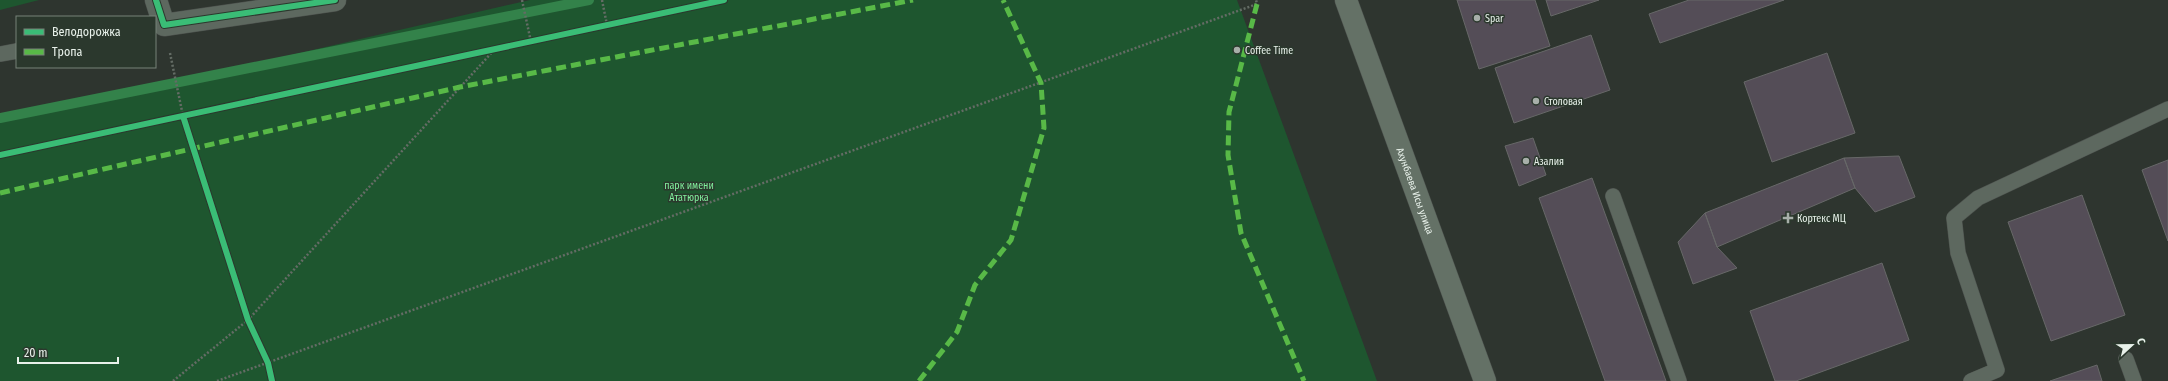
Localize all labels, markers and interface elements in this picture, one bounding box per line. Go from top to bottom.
marker: Spar [1472,13,1482,23]
place label: Spar [1485,13,1504,25]
legend [16,16,156,68]
text: Велодорожка [52,25,121,39]
text: Тропа [52,45,83,59]
marker: Coffee Time [1232,45,1242,55]
place label: Coffee Time [1245,45,1293,57]
marker: Столовая [1531,96,1541,106]
place label: Столовая [1544,96,1583,108]
street label: Ахунбаева Исы улица [1393,146,1436,236]
marker: Азалия [1521,156,1531,166]
place label: Азалия [1534,156,1564,168]
park label: парк имени Ататюрка [664,180,714,204]
marker: Кортекс МЦ [1782,212,1794,224]
place label: Кортекс МЦ [1797,213,1846,225]
north arrow [2112,325,2152,365]
text: С [2134,336,2148,347]
scale bar [18,339,118,365]
text: 20 m [24,346,48,360]

